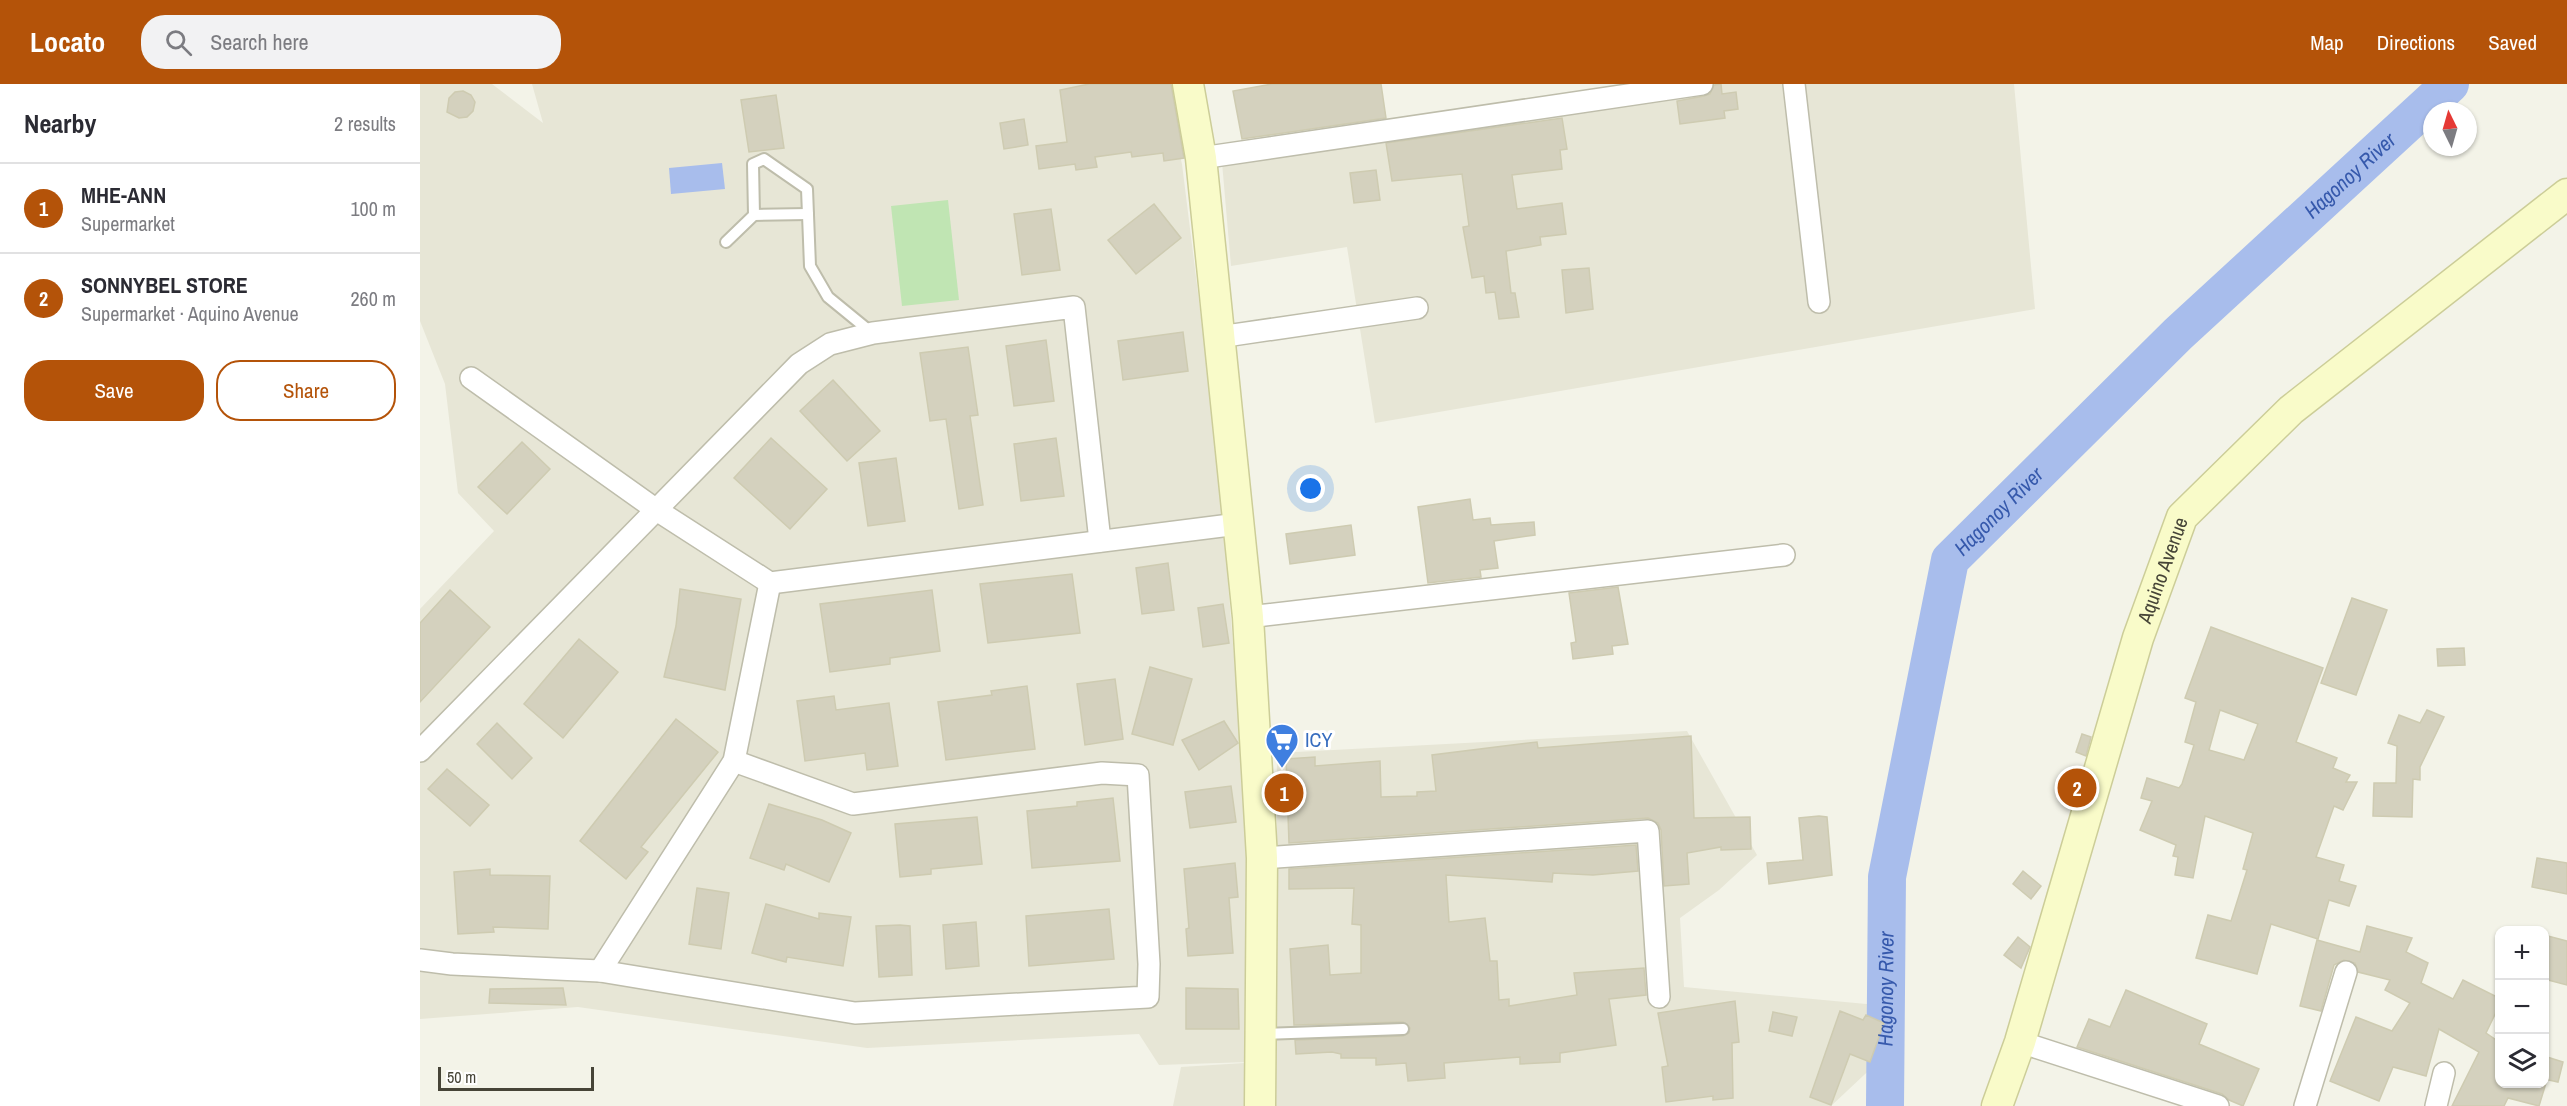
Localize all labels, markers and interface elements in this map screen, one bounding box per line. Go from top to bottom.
search box [141,15,561,69]
text: Locato [30,23,105,61]
icon: search [162,26,195,59]
text: Search here [210,27,309,57]
text: Map [2310,28,2344,57]
text: Directions [2377,28,2455,57]
text: Saved [2488,28,2537,57]
north arrow [2423,102,2477,156]
text: Nearby [24,106,96,141]
text: 2 results [334,110,396,137]
water label: Hagonoy River [2298,125,2403,225]
text: MHE-ANN [81,180,166,210]
text: 1 [39,195,48,222]
text: 100 m [350,195,396,222]
text: Supermarket [81,210,175,237]
text: SONNYBEL STORE [81,270,248,300]
text: 2 [39,285,48,312]
text: 260 m [350,285,396,312]
text: Supermarket · Aquino Avenue [81,300,299,327]
button: Save [24,360,204,421]
button: Share [216,360,396,421]
water label: Hagonoy River [1947,460,2050,562]
your location [1296,474,1325,503]
street label: Aquino Avenue [2130,513,2194,628]
supermarket icon: ICY [1264,722,1300,769]
place label: ICY [1305,726,1332,753]
pin: 2 [2058,766,2096,810]
pin: 1 [1264,770,1304,816]
map controls [2495,926,2549,1088]
button: + [2495,926,2549,980]
water label: Hagonoy River [1871,930,1901,1047]
button: − [2495,980,2549,1034]
button: layers [2495,1034,2549,1088]
scale bar [438,1064,594,1092]
text: 50 m [447,1066,476,1088]

